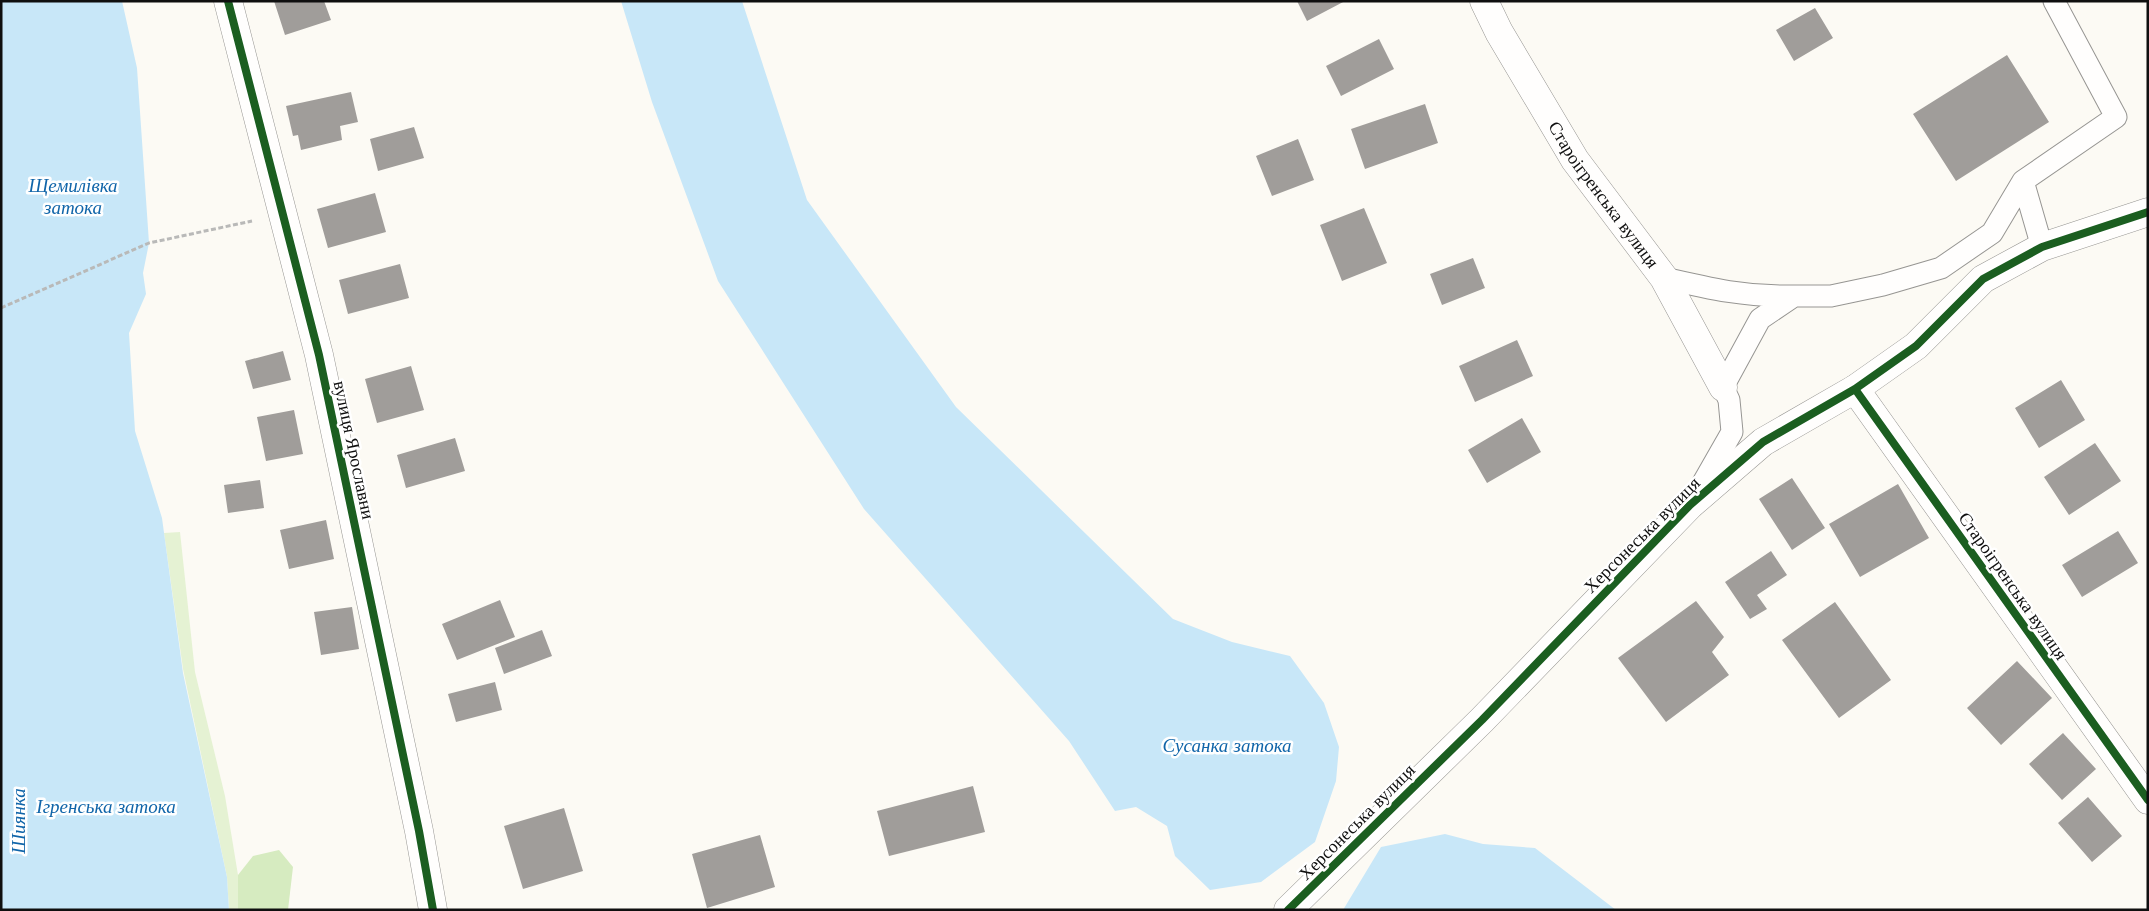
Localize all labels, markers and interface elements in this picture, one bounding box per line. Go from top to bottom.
street label: Староігренська вулиця [1544,117,1664,272]
water label: Щемилівка затока [27,174,118,219]
street label: вулиця Ярославни [329,379,379,522]
street label: Херсонеська вулиця [1579,472,1705,598]
street label: Староігренська вулиця [1954,508,2072,664]
water label: Сусанка затока [1162,734,1292,757]
street label: Херсонеська вулиця [1294,759,1420,885]
water label: Шиянка [7,788,30,855]
water label: Ігренська затока [35,795,176,818]

